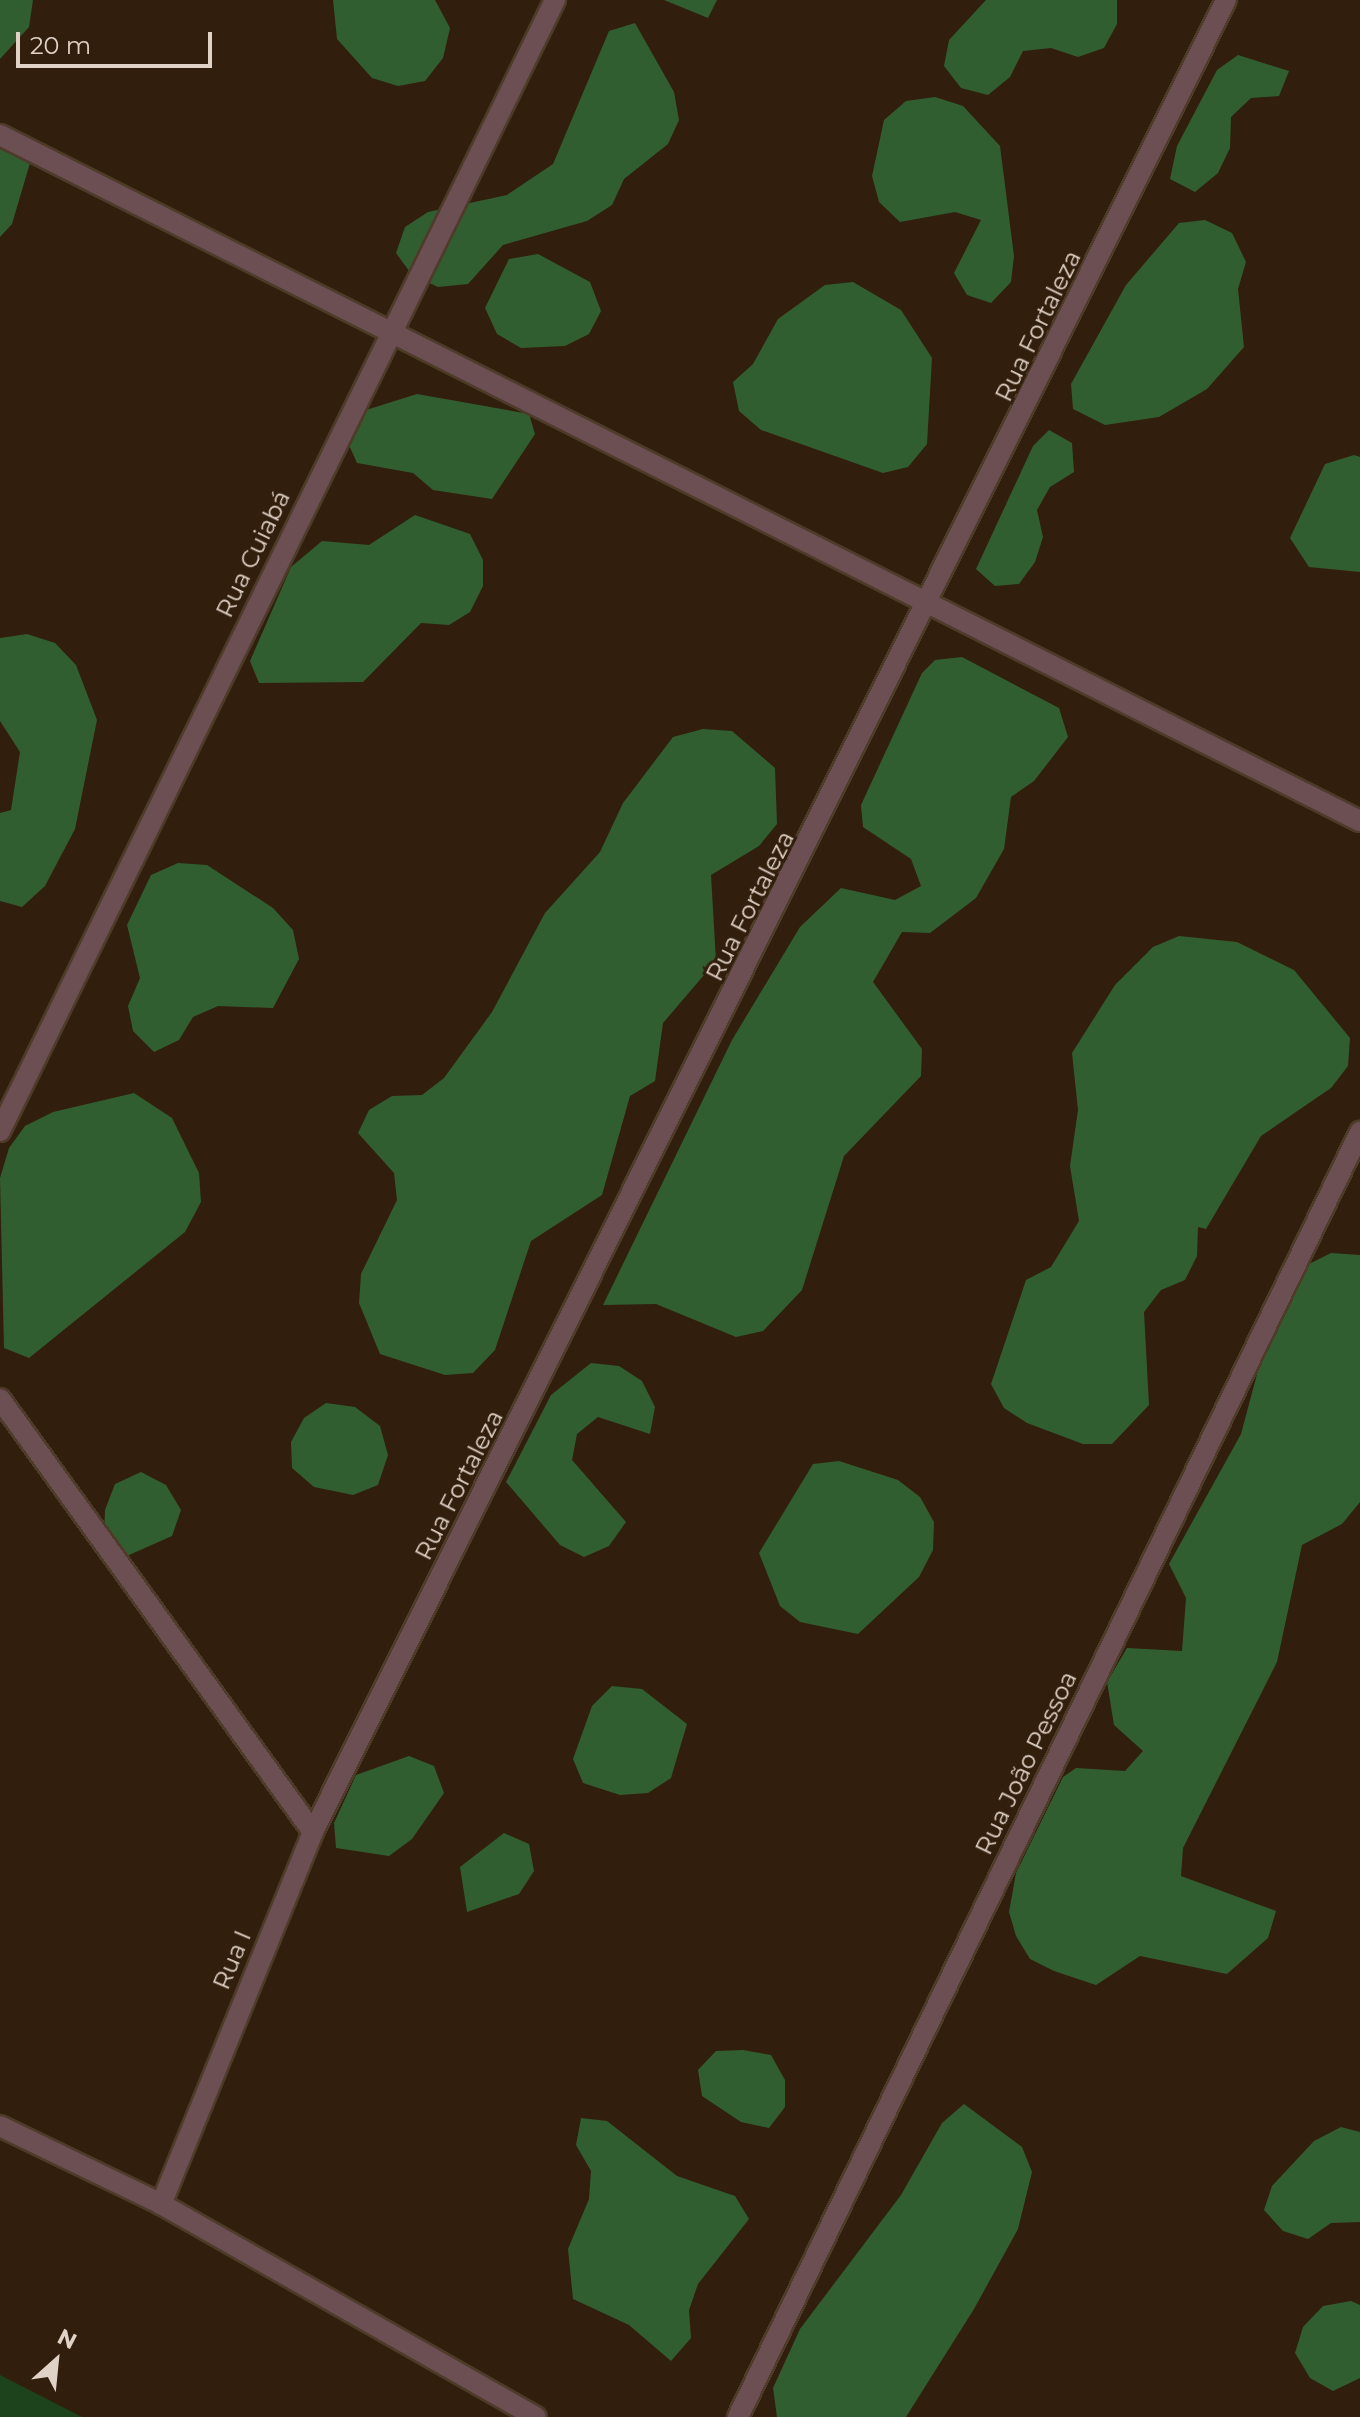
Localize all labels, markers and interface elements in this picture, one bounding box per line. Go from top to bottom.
scale bar [20,16,216,66]
text: 20 m [30,31,91,60]
street label: Rua Fortaleza [989,246,1087,406]
street label: Rua Cuiabá [210,486,296,622]
street label: Rua Fortaleza [700,826,800,986]
street label: Rua Fortaleza [409,1405,509,1565]
street label: Rua João Pessoa [969,1667,1083,1859]
street label: Rua I [207,1926,257,1994]
north arrow [16,2321,96,2401]
text: N [53,2323,81,2355]

